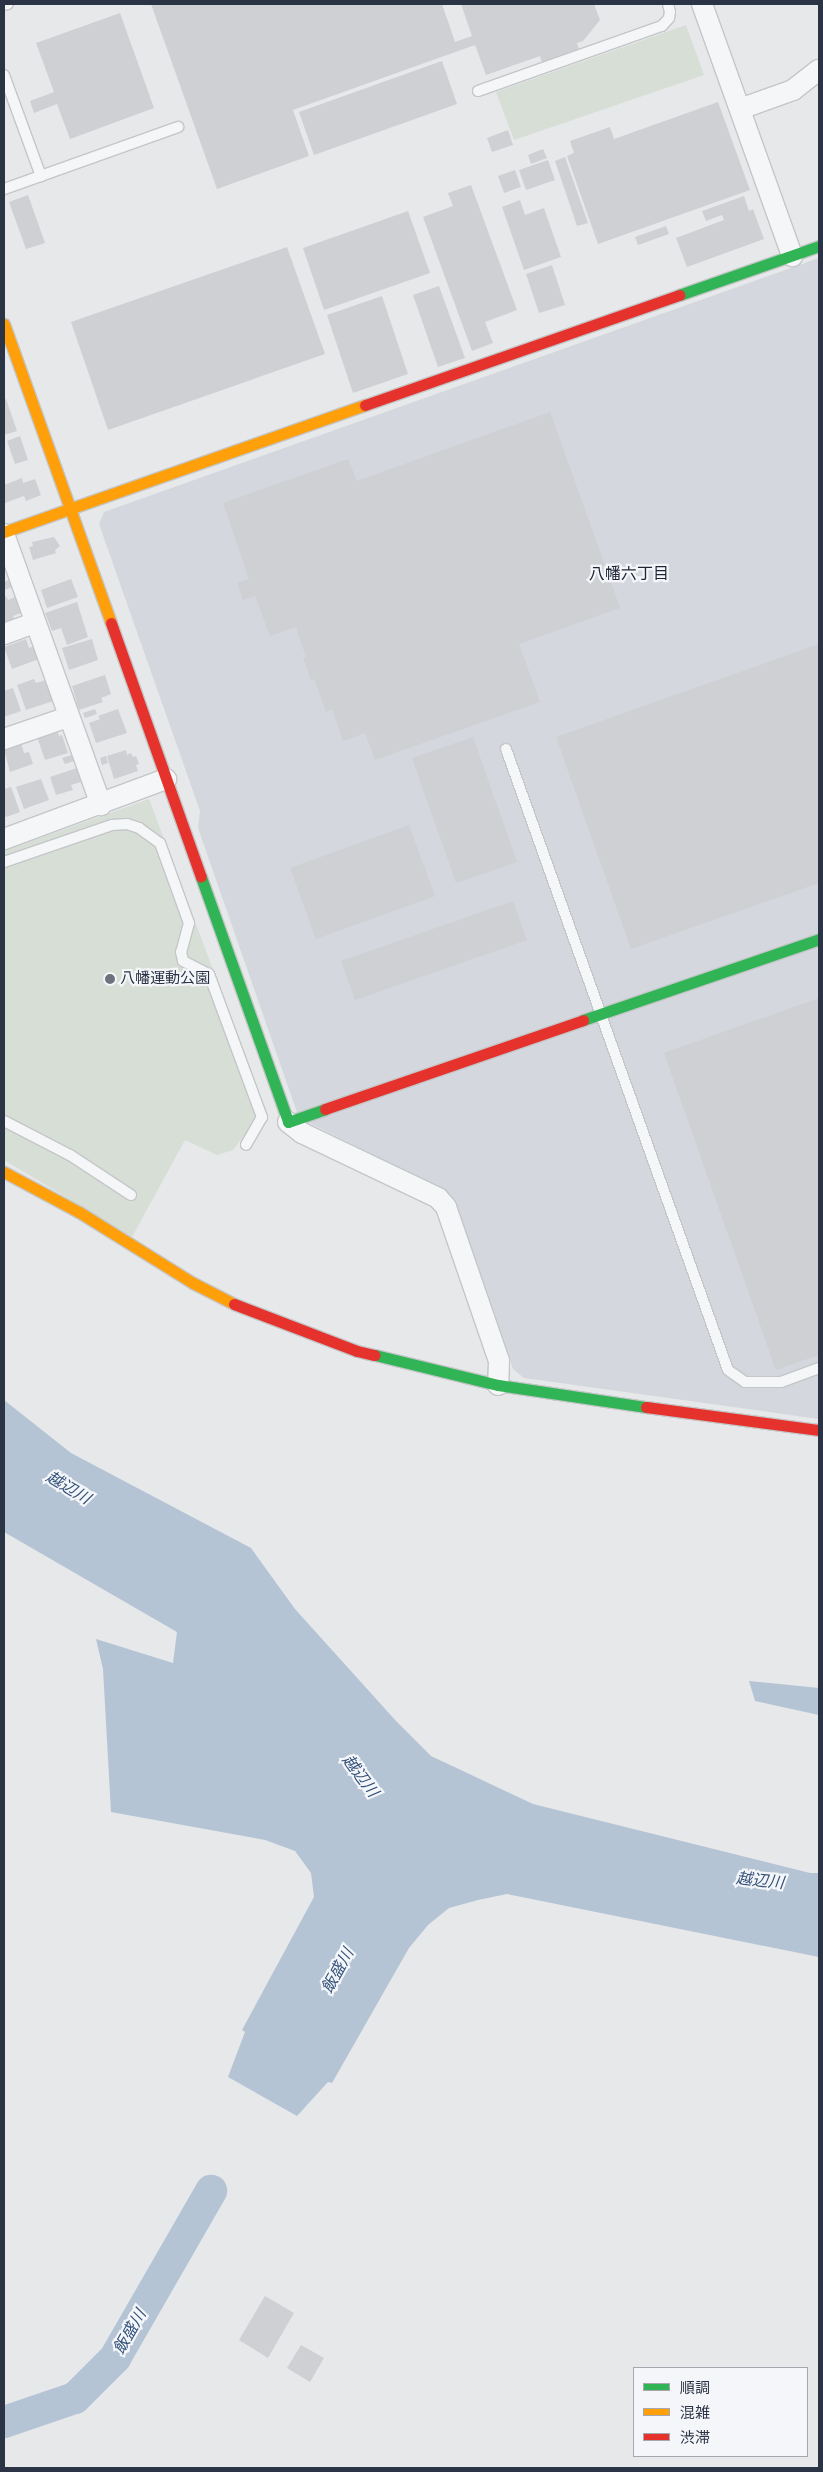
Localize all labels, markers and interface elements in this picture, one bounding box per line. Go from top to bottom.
district label: 八幡六丁目 [589,564,669,584]
place label: 八幡運動公園 [120,970,210,988]
marker: 八幡運動公園 [104,973,116,985]
water label: 越辺川 [42,1467,94,1509]
water label: 越辺川 [338,1751,382,1801]
water label: 越辺川 [735,1869,785,1893]
water label: 飯盛川 [318,1945,358,1997]
water label: 飯盛川 [110,2306,150,2358]
legend [633,2367,808,2457]
text: 順調 [680,2378,710,2398]
text: 混雑 [680,2403,710,2423]
text: 渋滞 [680,2428,710,2448]

